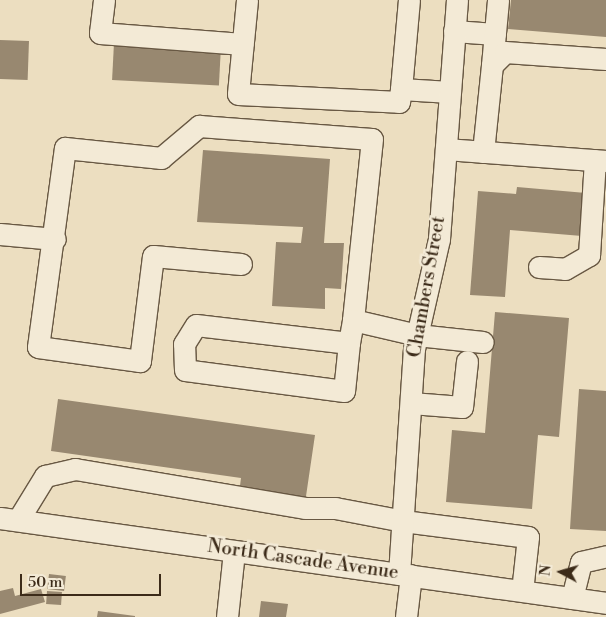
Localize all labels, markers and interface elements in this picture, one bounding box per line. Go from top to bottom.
street label: Chambers Street [403,215,451,359]
street label: North Cascade Avenue [206,535,400,585]
north arrow [536,547,586,597]
scale bar [22,564,164,596]
text: N [537,564,556,577]
text: 50 m [28,573,62,592]

